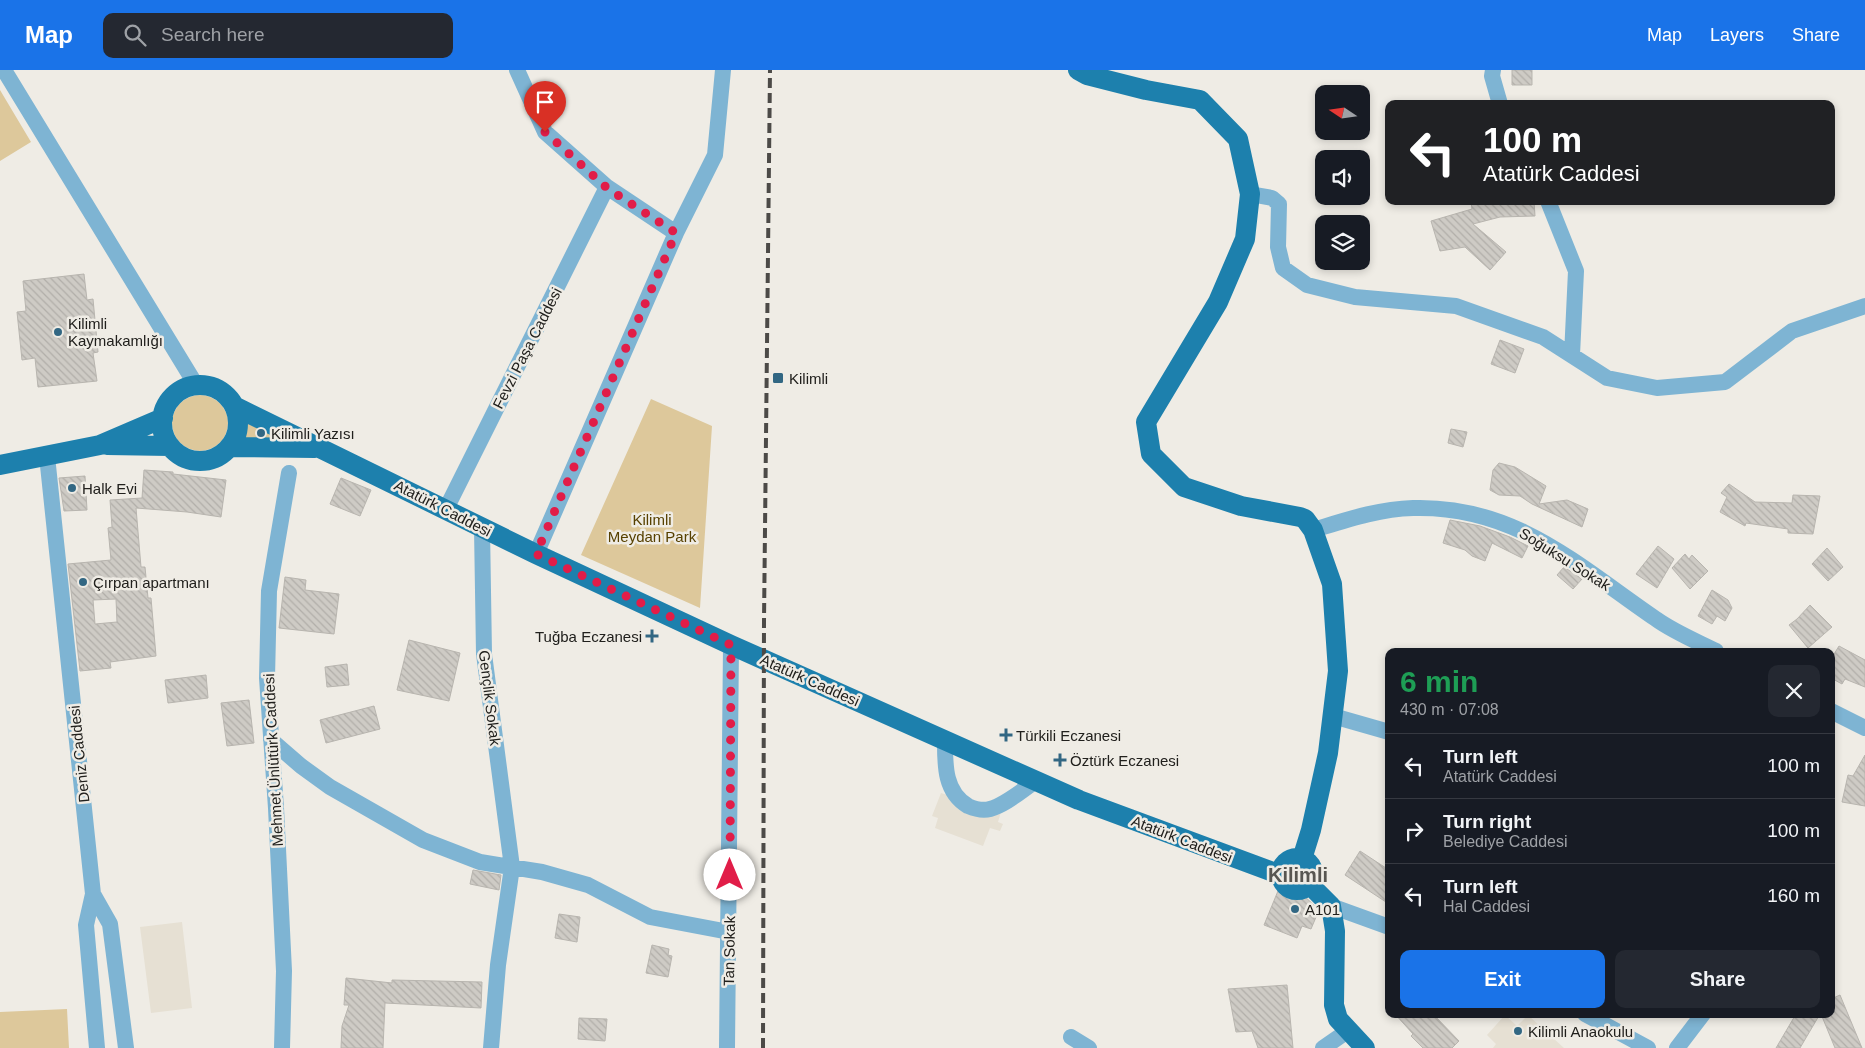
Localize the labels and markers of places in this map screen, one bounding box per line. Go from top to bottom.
pin [524,81,566,132]
place label: Kilimli Kaymakamlığı [68,315,163,349]
marker: Kilimli Kaymakamlığı [52,326,64,338]
place label: Kilimli [789,370,828,387]
marker: Kilimli [771,371,785,385]
place label: Kilimli Yazısı [271,425,355,442]
marker: Kilimli Yazısı [255,427,267,439]
place label: Halk Evi [82,480,137,497]
marker: Halk Evi [66,482,78,494]
place label: Çırpan apartmanı [93,574,210,591]
marker: Çırpan apartmanı [77,576,89,588]
place label: Tuğba Eczanesi [535,628,642,645]
marker: Tuğba Eczanesi [646,630,658,642]
place label: Türkili Eczanesi [1016,727,1121,744]
marker: Türkili Eczanesi [1000,729,1012,741]
place label: Öztürk Eczanesi [1070,752,1179,769]
marker: Öztürk Eczanesi [1054,754,1066,766]
place label: A101 [1305,901,1340,918]
marker: A101 [1289,903,1301,915]
place label: Kilimli Anaokulu [1528,1023,1633,1040]
marker: Kilimli Anaokulu [1512,1025,1524,1037]

